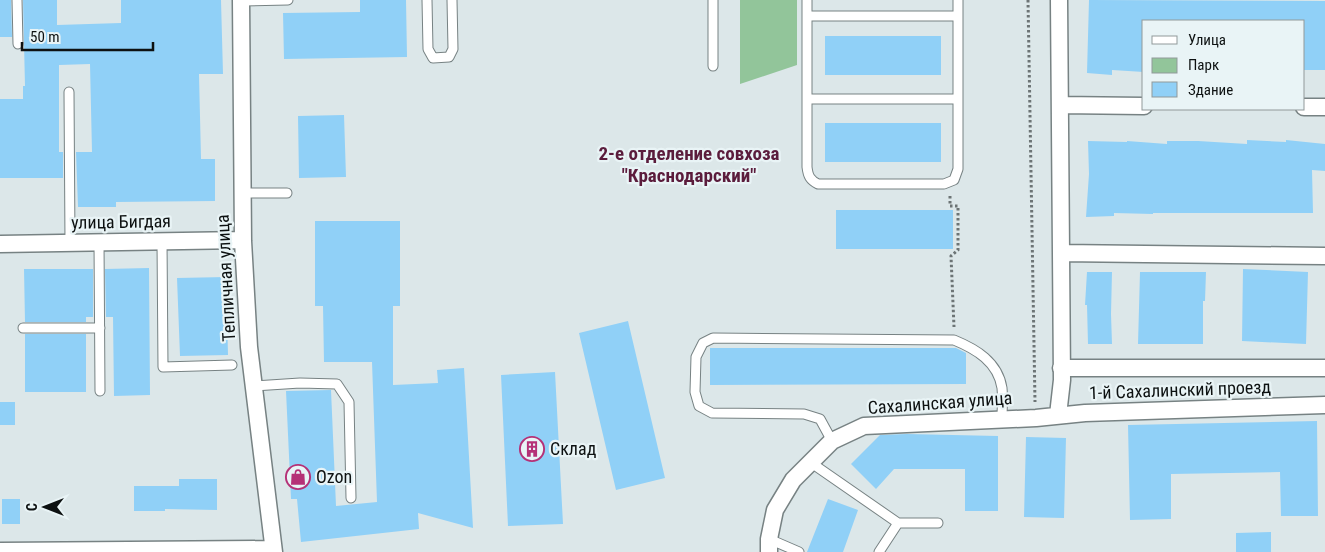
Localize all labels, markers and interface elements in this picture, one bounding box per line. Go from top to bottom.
scale bar [22,20,154,52]
legend [1142,20,1305,110]
text: 50 m [30,28,60,46]
text: Улица [1188,31,1226,49]
text: Парк [1188,56,1219,74]
text: Здание [1188,81,1233,99]
district label: 2-е отделение совхоза "Краснодарский" [599,142,780,187]
street label: улица Бигдая [71,210,171,233]
street label: Тепличная улица [212,214,239,342]
street label: 1-й Сахалинский проезд [1089,376,1272,403]
street label: Сахалинская улица [867,387,1013,418]
building icon: Склад [519,436,545,462]
place label: Склад [550,438,597,459]
shop icon: Ozon [285,464,311,490]
place label: Ozon [316,466,352,487]
north arrow [20,482,70,532]
text: С [24,503,40,511]

